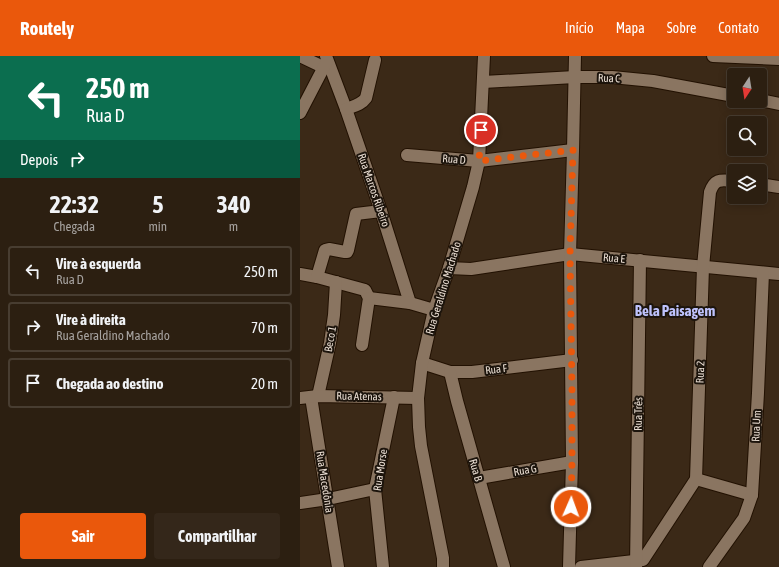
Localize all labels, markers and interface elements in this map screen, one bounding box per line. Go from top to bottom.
text: Routely [20,17,74,39]
text: Início [565,20,594,36]
text: Mapa [616,20,645,36]
text: Sobre [667,20,696,36]
text: Contato [718,20,759,36]
north arrow [727,68,767,108]
map controls [727,68,767,204]
icon: left [20,72,72,124]
text: 250 m [86,72,149,104]
street label: Rua C [598,72,620,84]
text: Rua D [86,105,125,126]
pin [464,113,498,147]
button: search [727,116,767,156]
icon: arrive [470,119,492,141]
icon: right [66,148,88,170]
text: Depois [20,151,58,168]
street label: Rua Marcos Ribeiro [356,152,392,228]
street label: Rua D [442,152,466,166]
button: layers [727,164,767,204]
text: 22:32 [50,191,99,218]
text: 5 [152,191,163,218]
text: 340 [217,191,250,218]
text: Chegada [53,219,95,234]
text: min [148,219,167,234]
text: m [229,219,238,234]
street label: Rua Geraldino Machado [423,240,463,336]
street label: Rua E [602,251,626,265]
text: Vire à esquerda [56,255,141,272]
icon: left [22,260,44,282]
text: 250 m [244,263,278,280]
text: Rua D [56,272,84,287]
district label: Bela Paisagem [635,302,715,319]
text: Vire à direita [56,311,126,328]
icon: right [22,316,44,338]
text: 70 m [251,319,278,336]
street label: Beco 1 [322,325,338,353]
text: Rua Geraldino Machado [56,328,170,343]
street label: Rua 2 [694,360,706,384]
street label: Rua F [484,362,508,376]
icon: arrive [22,372,44,394]
text: Chegada ao destino [56,375,164,392]
text: 20 m [251,375,278,392]
street label: Rua Atenas [336,390,382,402]
street label: Rua Três [632,397,644,431]
street label: Rua Um [749,410,763,442]
street label: Rua Morse [371,448,389,492]
street label: Rua Macedônia [314,450,336,514]
street label: Rua B [467,457,485,483]
street label: Rua G [513,462,538,478]
position arrow [550,486,592,528]
button: Sair [20,513,146,559]
button: Compartilhar [154,513,280,559]

